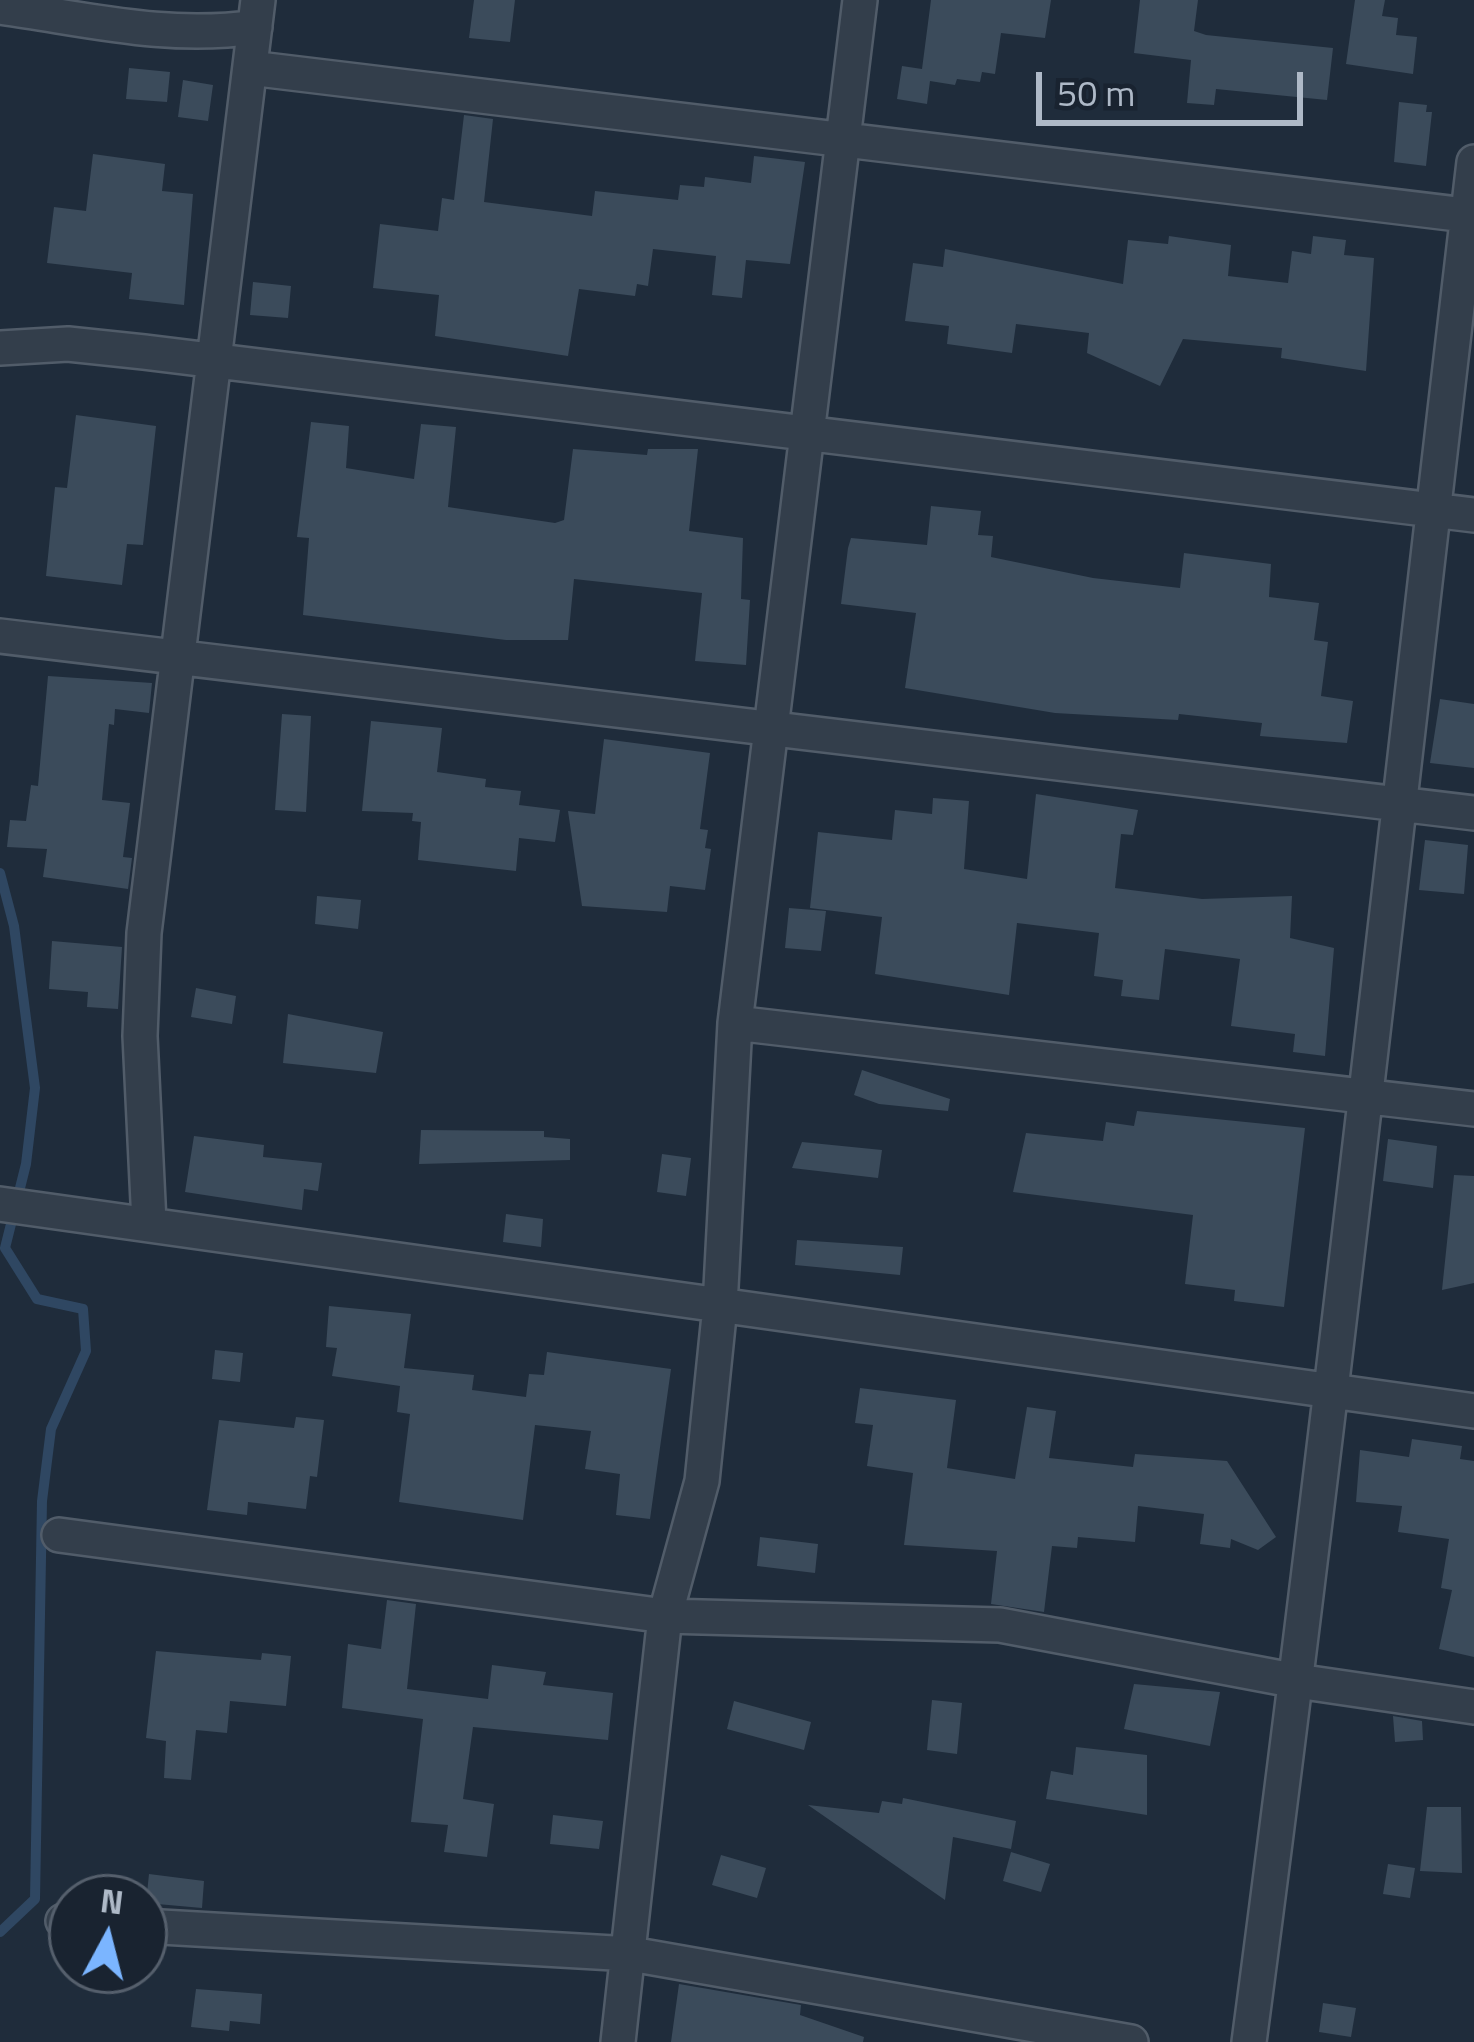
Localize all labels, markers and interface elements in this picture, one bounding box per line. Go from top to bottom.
scale bar [1042,48,1309,122]
text: 50 m [1057,65,1135,120]
north arrow [48,1874,168,1994]
text: N [98,1875,126,1927]

